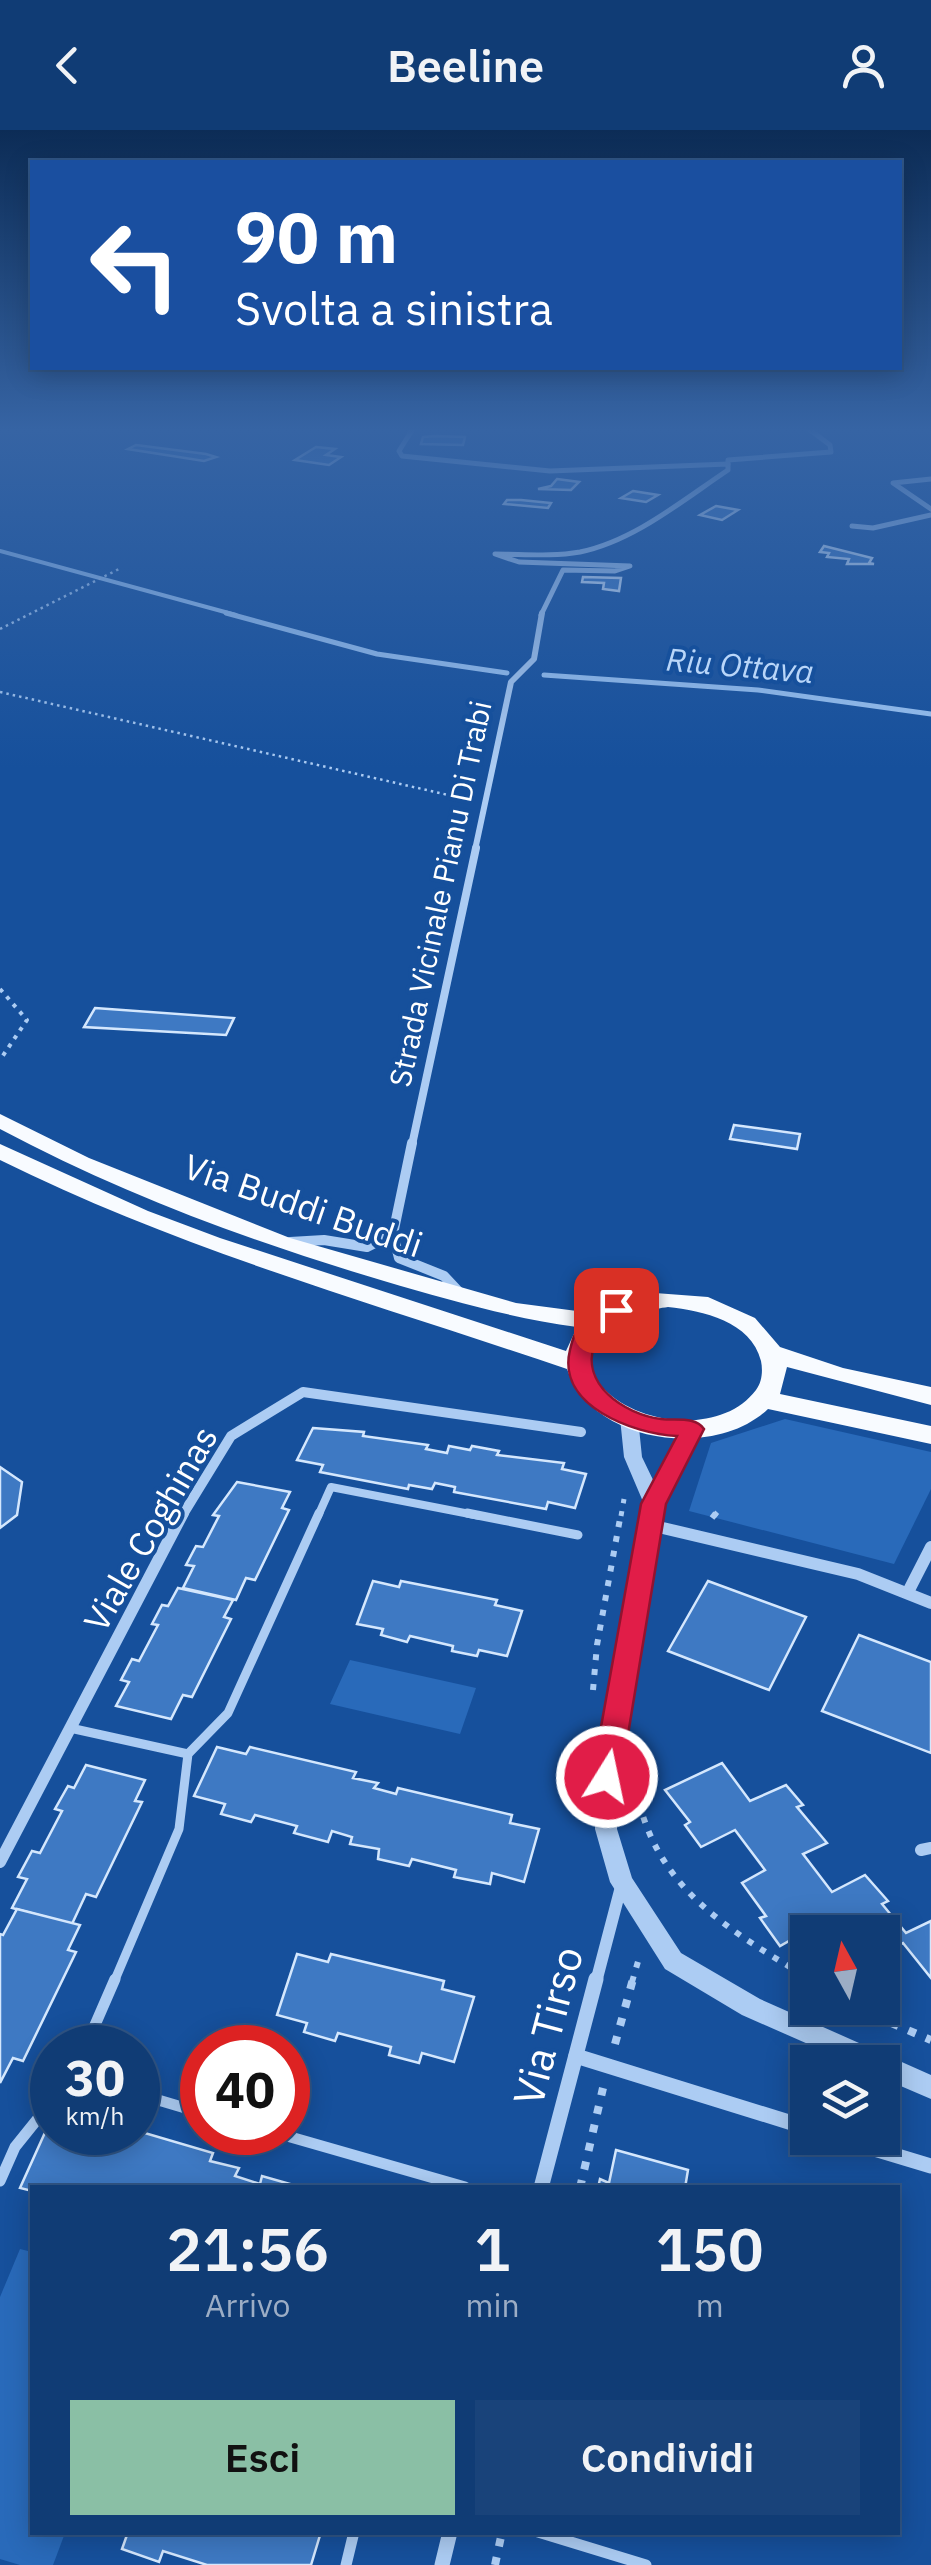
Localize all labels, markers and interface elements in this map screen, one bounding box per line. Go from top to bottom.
text: Beeline [387,36,544,94]
icon: back [40,38,95,93]
icon: person [836,38,891,93]
text: 90 m [235,191,398,282]
icon: left [70,200,200,330]
text: Svolta a sinistra [235,279,553,337]
water label: Riu Ottava [664,638,816,692]
street label: Strada Vicinale Pianu Di Trabi [380,697,500,1090]
street label: Via Buddi Buddi [178,1143,429,1267]
pin [574,1268,659,1353]
icon: arrive [589,1283,644,1338]
street label: Viale Coghinas [73,1417,228,1640]
position arrow [555,1725,659,1829]
north arrow [790,1915,900,2025]
map controls [790,1915,900,2155]
street label: Via Tirso [500,1940,595,2111]
speed limit sign: 40 [180,2025,310,2155]
text: 30 [65,2045,125,2110]
button: layers [790,2045,900,2155]
text: km/h [66,2099,124,2132]
text: 21:56 [166,2209,329,2288]
text: 1 [475,2209,511,2288]
text: 150 [656,2209,764,2288]
text: Arrivo [205,2284,290,2326]
text: min [465,2284,520,2326]
text: m [696,2284,724,2326]
button: Esci [70,2400,455,2515]
button: Condividi [475,2400,860,2515]

